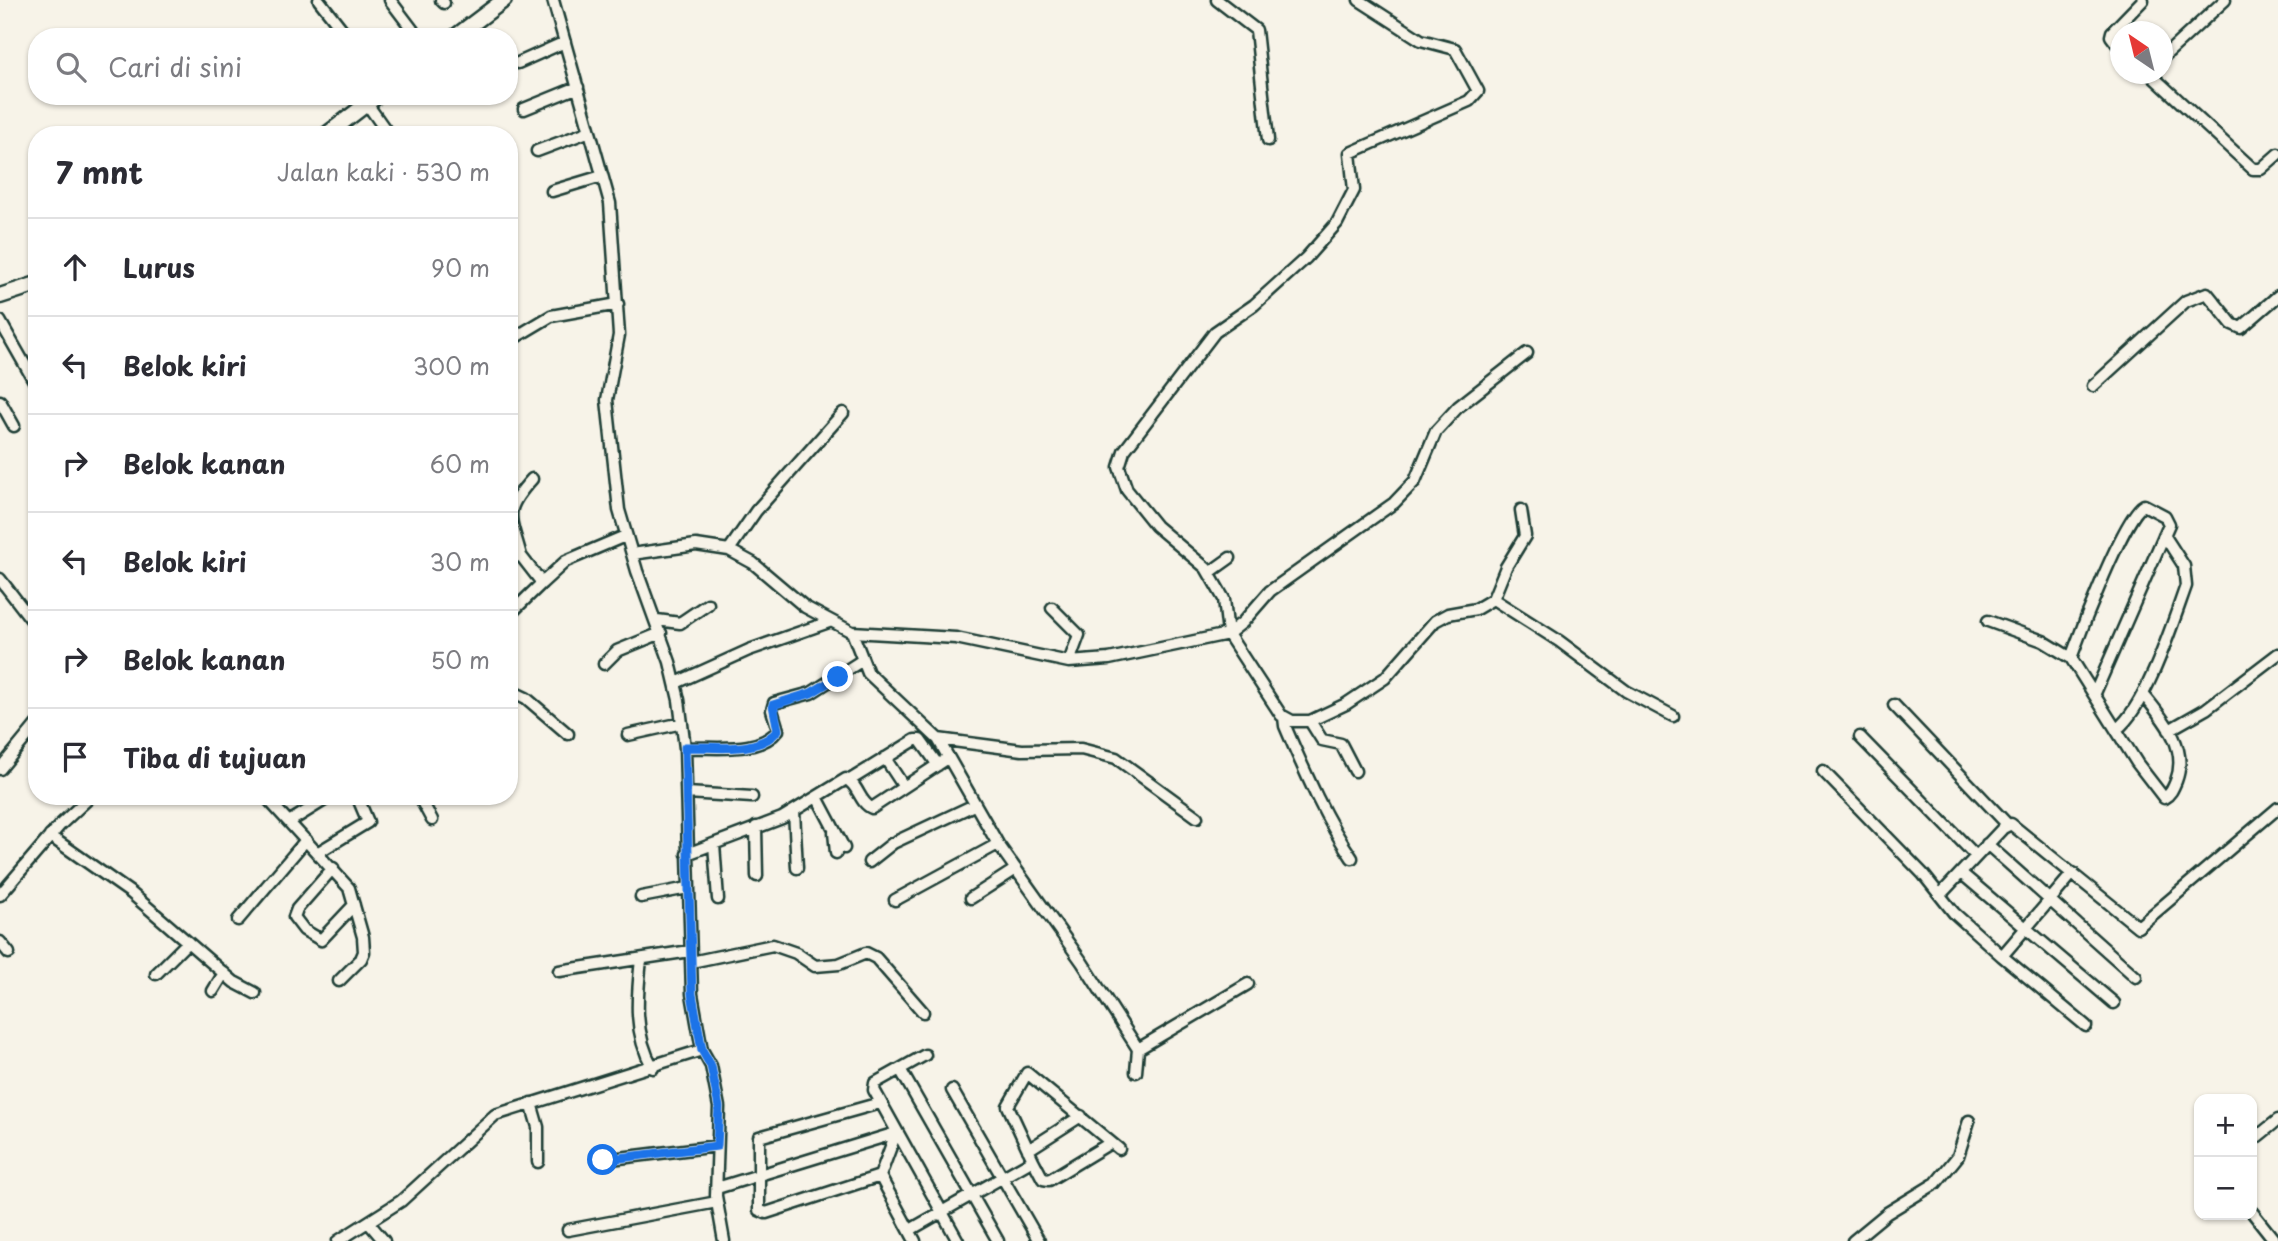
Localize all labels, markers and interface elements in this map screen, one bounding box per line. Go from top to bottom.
north arrow [2110,21,2173,84]
search box [28,28,518,105]
text: Cari di sini [108,47,242,86]
icon: search [52,48,90,86]
text: 7 mnt [56,149,143,194]
text: Jalan kaki · 530 m [277,154,490,189]
icon: ahead [56,248,94,286]
text: Lurus [123,248,195,287]
text: 90 m [431,250,490,285]
icon: left [56,346,94,384]
text: Belok kiri [123,346,246,385]
text: 300 m [413,348,490,383]
icon: right [56,444,94,482]
text: Belok kanan [123,444,285,483]
text: 60 m [430,446,490,481]
icon: left [56,542,94,580]
text: Belok kiri [123,542,246,581]
text: 30 m [429,544,490,579]
icon: right [56,640,94,678]
text: Belok kanan [123,640,285,679]
text: 50 m [430,642,490,677]
route end [822,661,853,692]
icon: arrive [56,738,94,776]
text: Tiba di tujuan [123,738,307,777]
map controls [2194,1094,2257,1220]
button: + [2194,1094,2257,1157]
route start [587,1144,618,1175]
button: − [2194,1157,2257,1220]

